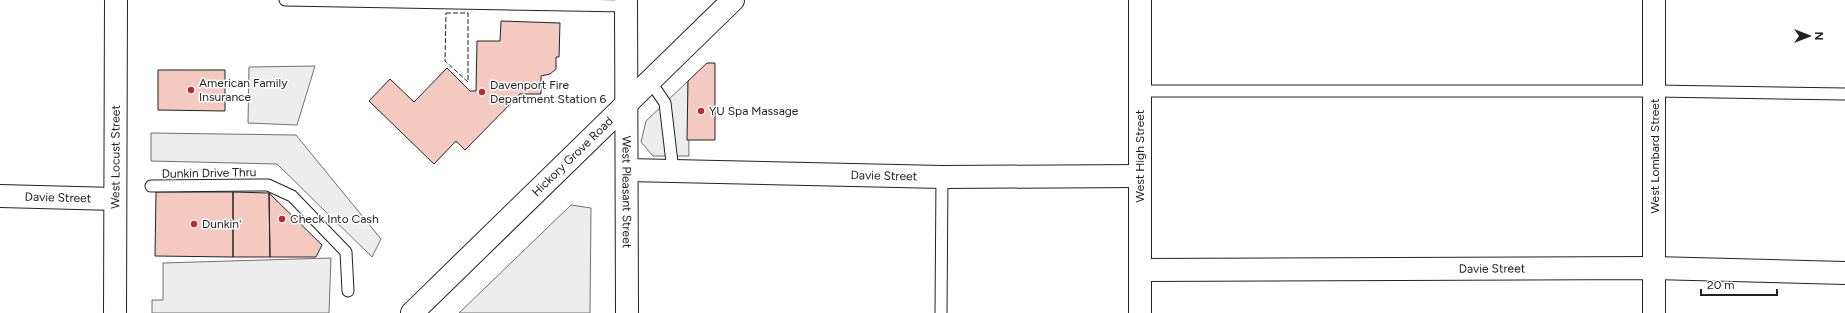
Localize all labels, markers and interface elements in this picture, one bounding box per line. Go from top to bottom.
north arrow [1789,16,1829,56]
text: N [1812,32,1825,40]
place label: American Family Insurance [199,76,288,104]
place label: Davenport Fire Department Station 6 [490,78,607,106]
marker: American Family Insurance [186,85,196,95]
marker: Davenport Fire Department Station 6 [477,87,487,97]
street label: West Lombard Street [1648,98,1662,213]
place label: YU Spa Massage [709,104,799,118]
street label: West Locust Street [108,105,123,209]
marker: YU Spa Massage [696,106,706,116]
street label: West High Street [1133,109,1147,202]
street label: Hickory Grove Road [529,114,616,199]
street label: West Pleasant Street [619,136,634,249]
street label: Dunkin Drive Thru [162,165,256,181]
street label: Davie Street [851,168,918,183]
street label: Davie Street [25,190,92,205]
place label: Check Into Cash [290,212,379,226]
marker: Check Into Cash [277,214,287,224]
place label: Dunkin' [202,217,241,231]
marker: Dunkin' [189,219,199,229]
street label: Davie Street [1459,261,1526,276]
scale bar [1701,271,1777,297]
text: 20 m [1707,278,1735,292]

